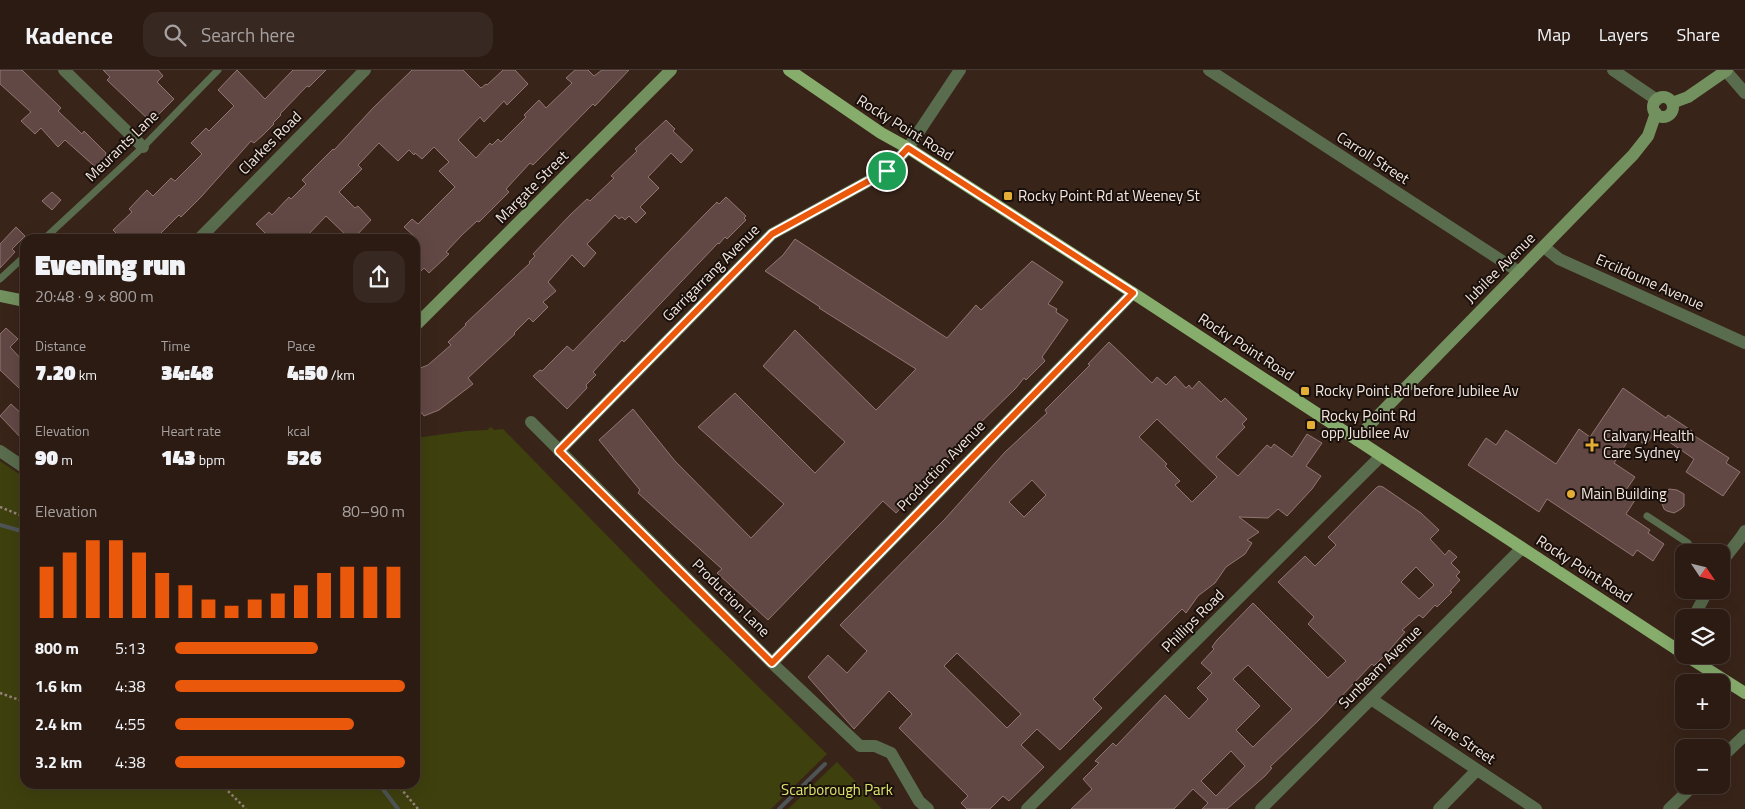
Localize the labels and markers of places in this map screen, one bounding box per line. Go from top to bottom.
pin [866,150,908,192]
place label: Rocky Point Rd at Weeney St [1018,184,1201,207]
marker: Rocky Point Rd at Weeney St [1002,190,1014,202]
place label: Rocky Point Rd before Jubilee Av [1315,379,1519,402]
marker: Rocky Point Rd before Jubilee Av [1299,385,1311,397]
place label: Rocky Point Rd opp Jubilee Av [1321,404,1416,444]
marker: Rocky Point Rd opp Jubilee Av [1305,419,1317,431]
place label: Calvary Health Care Sydney [1603,424,1694,464]
marker: Calvary Health Care Sydney [1585,438,1599,452]
place label: Main Building [1581,482,1667,505]
marker: Main Building [1565,488,1577,500]

